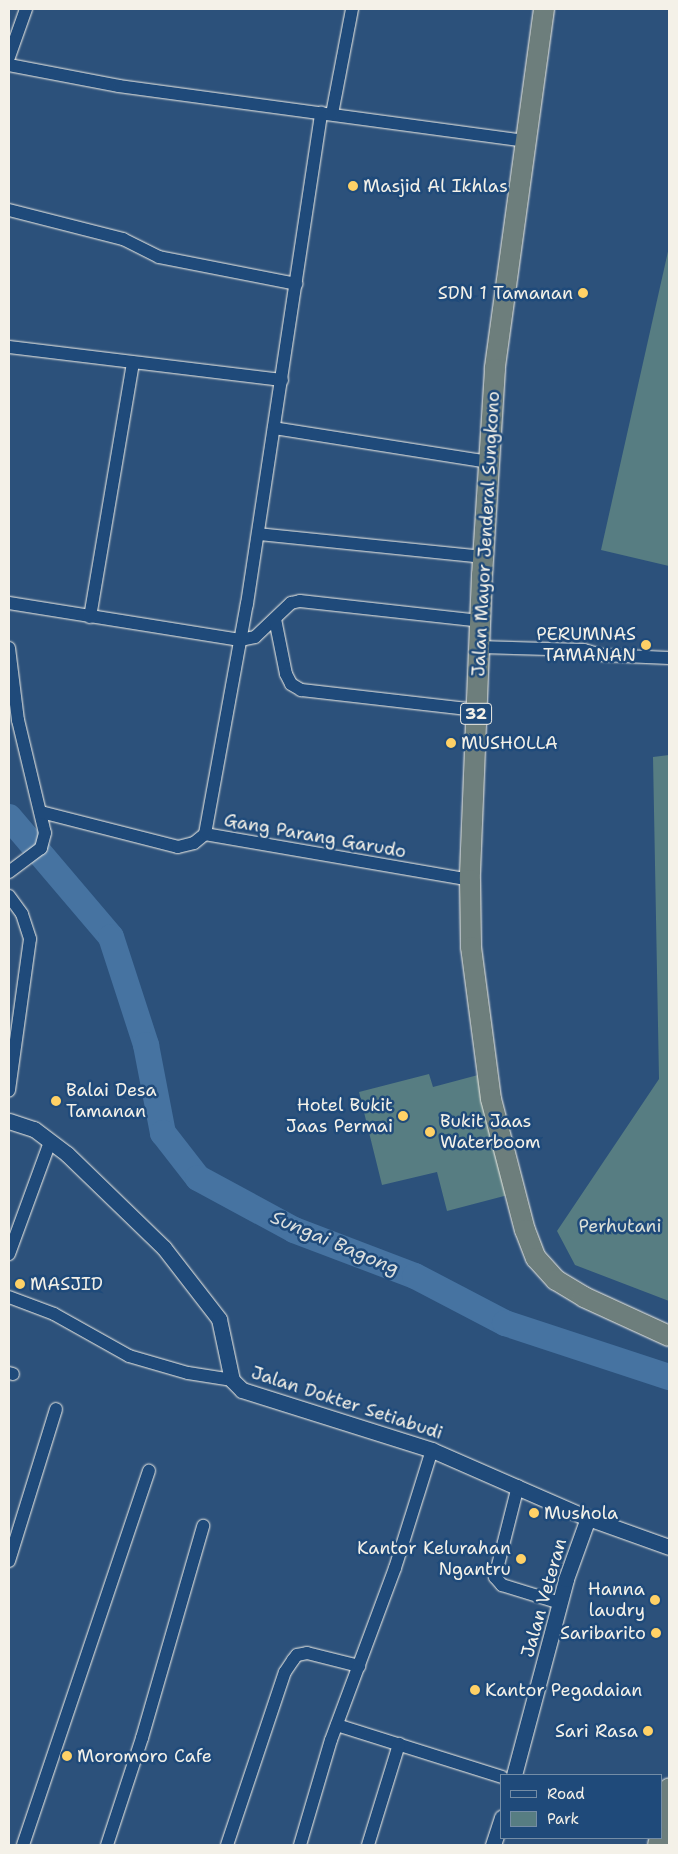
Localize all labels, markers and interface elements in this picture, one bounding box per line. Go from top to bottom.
place label: Masjid Al Ikhlas [363,175,508,197]
marker: Masjid Al Ikhlas [347,180,359,192]
place label: SDN 1 Tamanan [438,282,573,304]
marker: SDN 1 Tamanan [577,287,589,299]
street label: Jalan Mayor Jenderal Sungkono [468,391,504,677]
place label: PERUMNAS TAMANAN [536,624,636,666]
marker: PERUMNAS TAMANAN [640,639,652,651]
road number: 32 [460,701,492,728]
place label: MUSHOLLA [461,732,558,754]
marker: MUSHOLLA [445,737,457,749]
street label: Gang Parang Garudo [222,809,408,863]
place label: Balai Desa Tamanan [66,1080,157,1122]
marker: Balai Desa Tamanan [50,1095,62,1107]
place label: Hotel Bukit Jaas Permai [286,1095,393,1138]
marker: Hotel Bukit Jaas Permai [397,1110,409,1122]
place label: Bukit Jaas Waterboom [440,1111,541,1154]
marker: Bukit Jaas Waterboom [424,1126,436,1138]
water label: Sungai Bagong [267,1206,403,1280]
park label: Perhutani [578,1215,662,1237]
place label: MASJID [30,1273,103,1295]
marker: MASJID [14,1278,26,1290]
street label: Jalan Dokter Setiabudi [248,1362,446,1444]
place label: Mushola [544,1502,618,1524]
marker: Mushola [528,1507,540,1519]
street label: Jalan Veteran [517,1536,571,1660]
place label: Kantor Kelurahan Ngantru [357,1538,511,1580]
marker: Kantor Kelurahan Ngantru [515,1553,527,1565]
place label: Hanna laudry [588,1579,645,1622]
marker: Hanna laudry [649,1594,661,1606]
place label: Saribarito [560,1622,646,1644]
marker: Saribarito [650,1627,662,1639]
place label: Kantor Pegadaian [485,1679,642,1701]
marker: Kantor Pegadaian [469,1684,481,1696]
place label: Sari Rasa [555,1720,638,1742]
marker: Sari Rasa [642,1725,654,1737]
place label: Moromoro Cafe [77,1745,212,1767]
marker: Moromoro Cafe [61,1750,73,1762]
legend [500,1774,663,1839]
text: Road [547,1784,585,1804]
text: Park [547,1809,579,1829]

